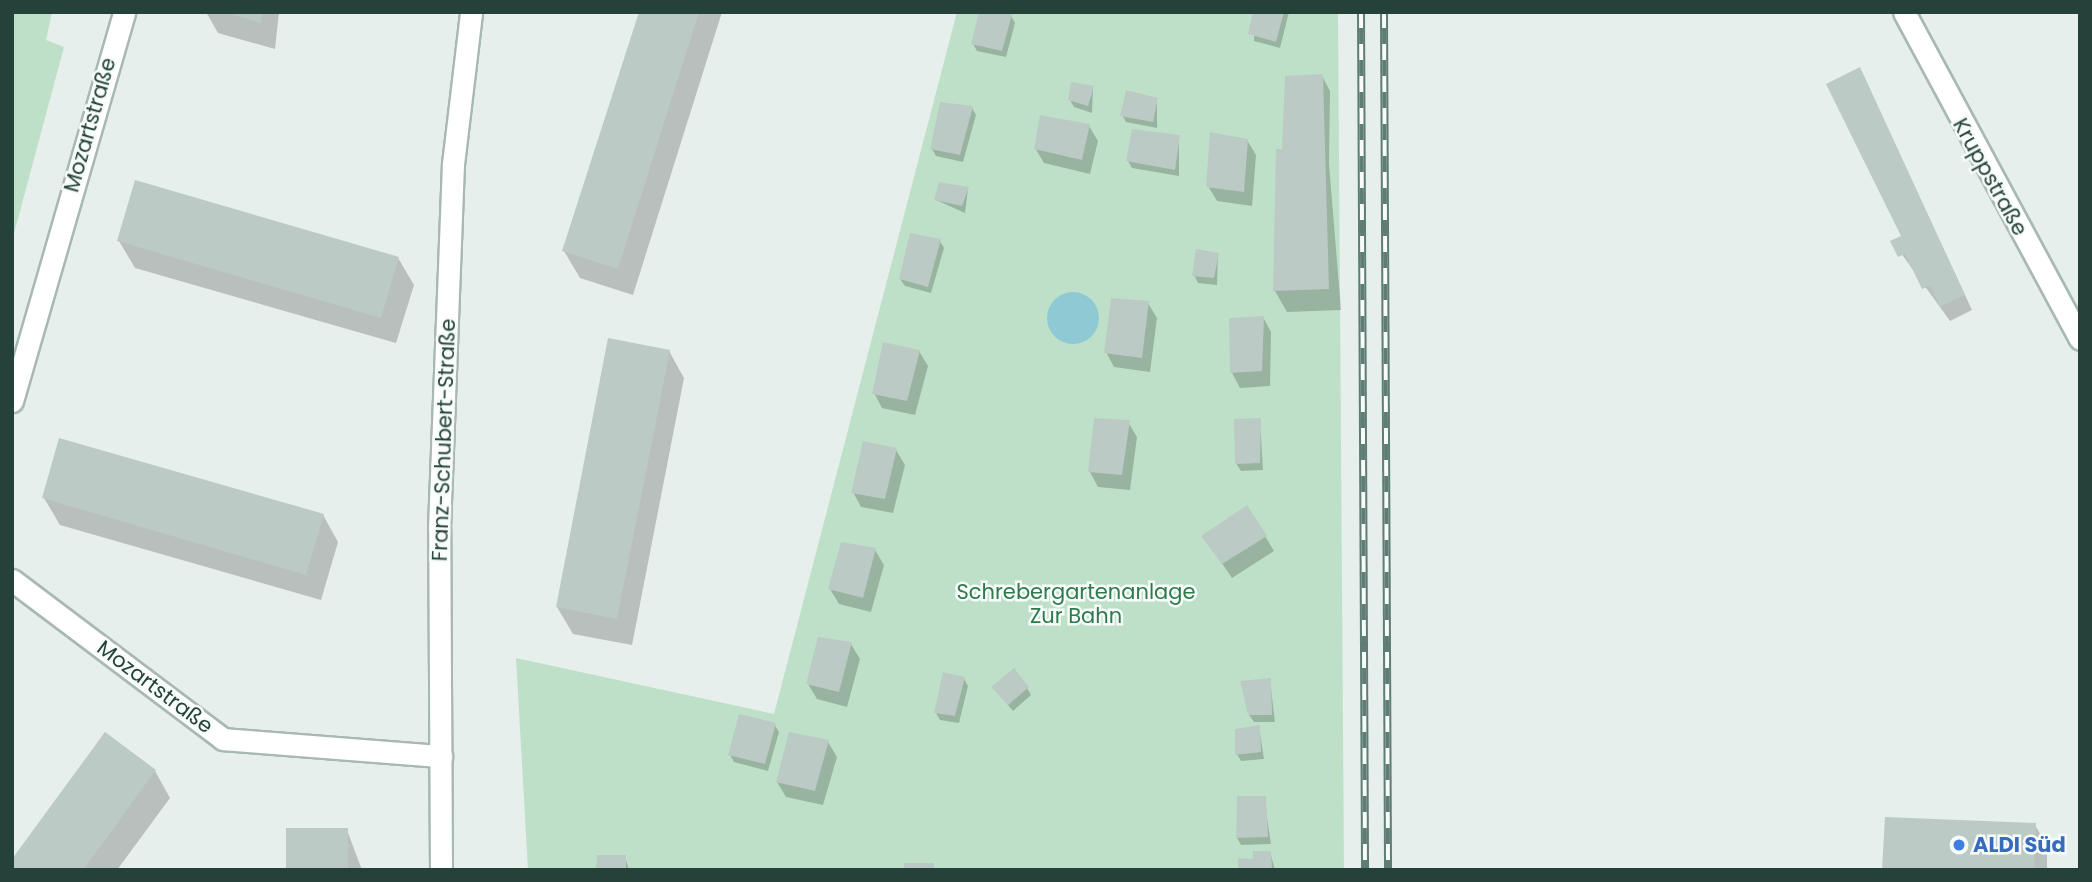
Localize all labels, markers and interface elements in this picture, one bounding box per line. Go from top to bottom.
street label: Mozartstraße [59,55,121,195]
street label: Kruppstraße [1947,114,2033,240]
street label: Franz-Schubert-Straße [427,318,461,562]
park label: Schrebergartenanlage Zur Bahn [957,579,1195,629]
street label: Mozartstraße [92,635,218,739]
place label: ALDI Süd [1973,832,2066,858]
marker: ALDI Süd [1951,837,1967,853]

